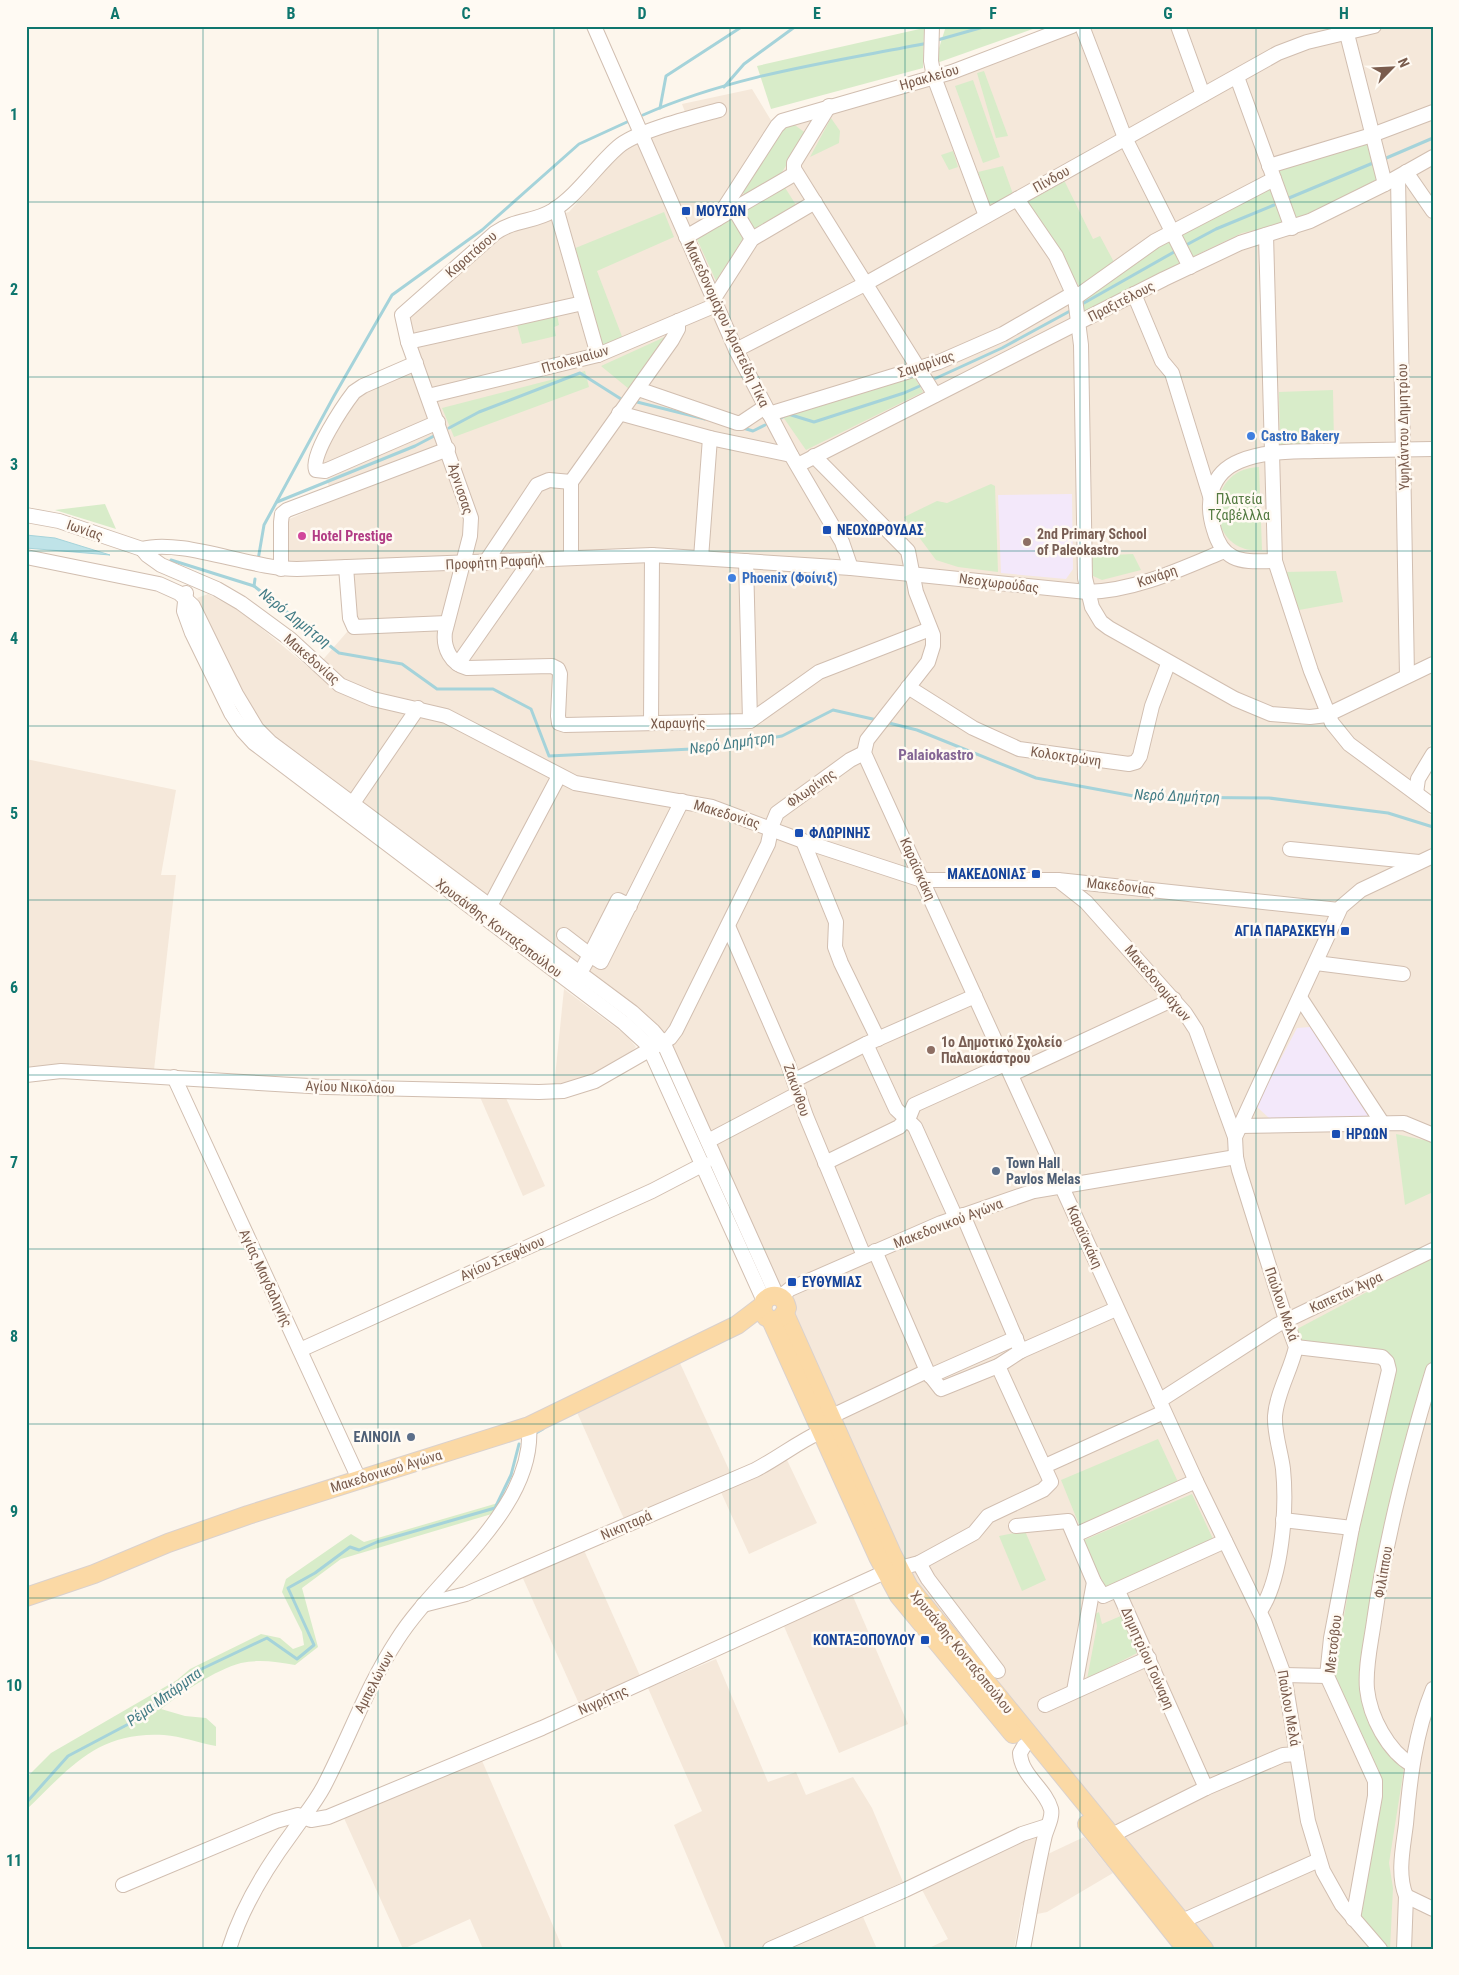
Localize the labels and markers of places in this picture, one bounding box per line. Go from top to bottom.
place label: ΜΟΥΣΩΝ [696,203,746,219]
marker: ΜΟΥΣΩΝ [680,205,692,217]
place label: Castro Bakery [1261,428,1340,444]
marker: Castro Bakery [1245,430,1257,442]
place label: ΝΕΟΧΩΡΟΥΔΑΣ [837,522,924,538]
marker: ΝΕΟΧΩΡΟΥΔΑΣ [821,524,833,536]
place label: 2nd Primary School of Paleokastro [1037,526,1147,558]
place label: Hotel Prestige [312,528,393,544]
marker: Hotel Prestige [296,530,308,542]
marker: 2nd Primary School of Paleokastro [1021,536,1033,548]
place label: Phoenix (Φοίνιξ) [742,570,838,587]
marker: Phoenix (Φοίνιξ) [726,572,738,584]
place label: ΦΛΩΡΙΝΗΣ [809,825,870,841]
marker: ΦΛΩΡΙΝΗΣ [793,827,805,839]
place label: ΜΑΚΕΔΟΝΙΑΣ [947,866,1026,882]
marker: ΜΑΚΕΔΟΝΙΑΣ [1030,868,1042,880]
place label: ΑΓΙΑ ΠΑΡΑΣΚΕΥΗ [1234,923,1335,939]
marker: ΑΓΙΑ ΠΑΡΑΣΚΕΥΗ [1339,925,1351,937]
place label: 1ο Δημοτικό Σχολείο Παλαιοκάστρου [941,1034,1062,1066]
marker: 1ο Δημοτικό Σχολείο Παλαιοκάστρου [925,1044,937,1056]
place label: ΗΡΩΩΝ [1346,1126,1388,1142]
marker: ΗΡΩΩΝ [1330,1128,1342,1140]
place label: Town Hall Pavlos Melas [1006,1155,1081,1187]
marker: Town Hall Pavlos Melas [990,1165,1002,1177]
place label: ΕΥΘΥΜΙΑΣ [802,1274,862,1290]
marker: ΕΥΘΥΜΙΑΣ [786,1276,798,1288]
place label: ΕΛΙΝΟΙΛ [354,1429,401,1445]
marker: ΕΛΙΝΟΙΛ [405,1431,417,1443]
place label: ΚΟΝΤΑΞΟΠΟΥΛΟΥ [813,1632,915,1648]
marker: ΚΟΝΤΑΞΟΠΟΥΛΟΥ [919,1634,931,1646]

